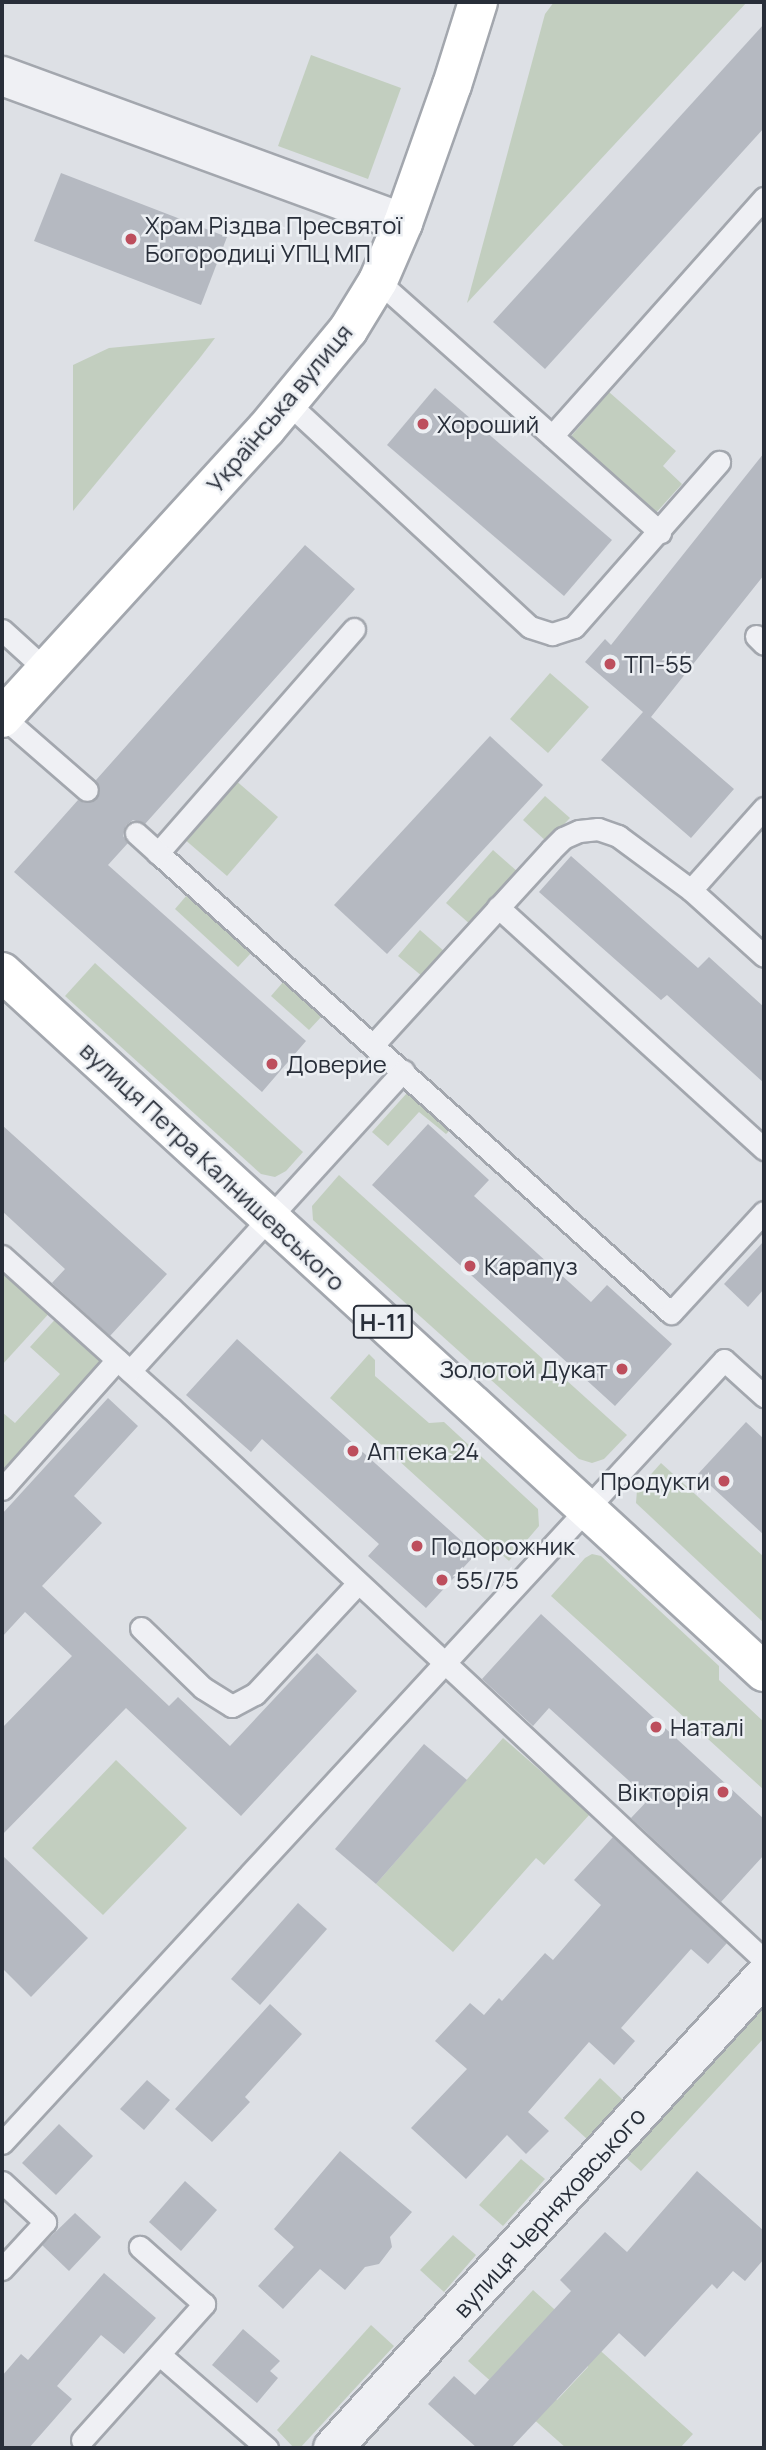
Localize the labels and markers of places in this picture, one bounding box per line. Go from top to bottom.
place label: Храм Різдва Пресвятої Богородиці УПЦ МП [145,211,402,267]
marker: Храм Різдва Пресвятої Богородиці УПЦ МП [123,231,139,247]
place label: Хороший [437,410,539,438]
marker: Хороший [415,416,431,432]
place label: ТП-55 [624,650,693,678]
marker: ТП-55 [602,656,618,672]
place label: Доверие [286,1050,387,1078]
marker: Доверие [264,1056,280,1072]
place label: Карапуз [484,1252,578,1280]
marker: Карапуз [462,1258,478,1274]
place label: Золотой Дукат [439,1355,608,1383]
marker: Золотой Дукат [614,1361,630,1377]
place label: Аптека 24 [367,1437,479,1465]
marker: Аптека 24 [345,1443,361,1459]
place label: Продукти [600,1467,710,1495]
marker: Продукти [716,1473,732,1489]
place label: Подорожник [431,1532,575,1560]
marker: Подорожник [409,1538,425,1554]
place label: 55/75 [456,1566,519,1594]
marker: 55/75 [434,1572,450,1588]
place label: Наталі [670,1713,744,1741]
marker: Наталі [648,1719,664,1735]
place label: Вікторія [618,1778,709,1806]
marker: Вікторія [715,1784,731,1800]

